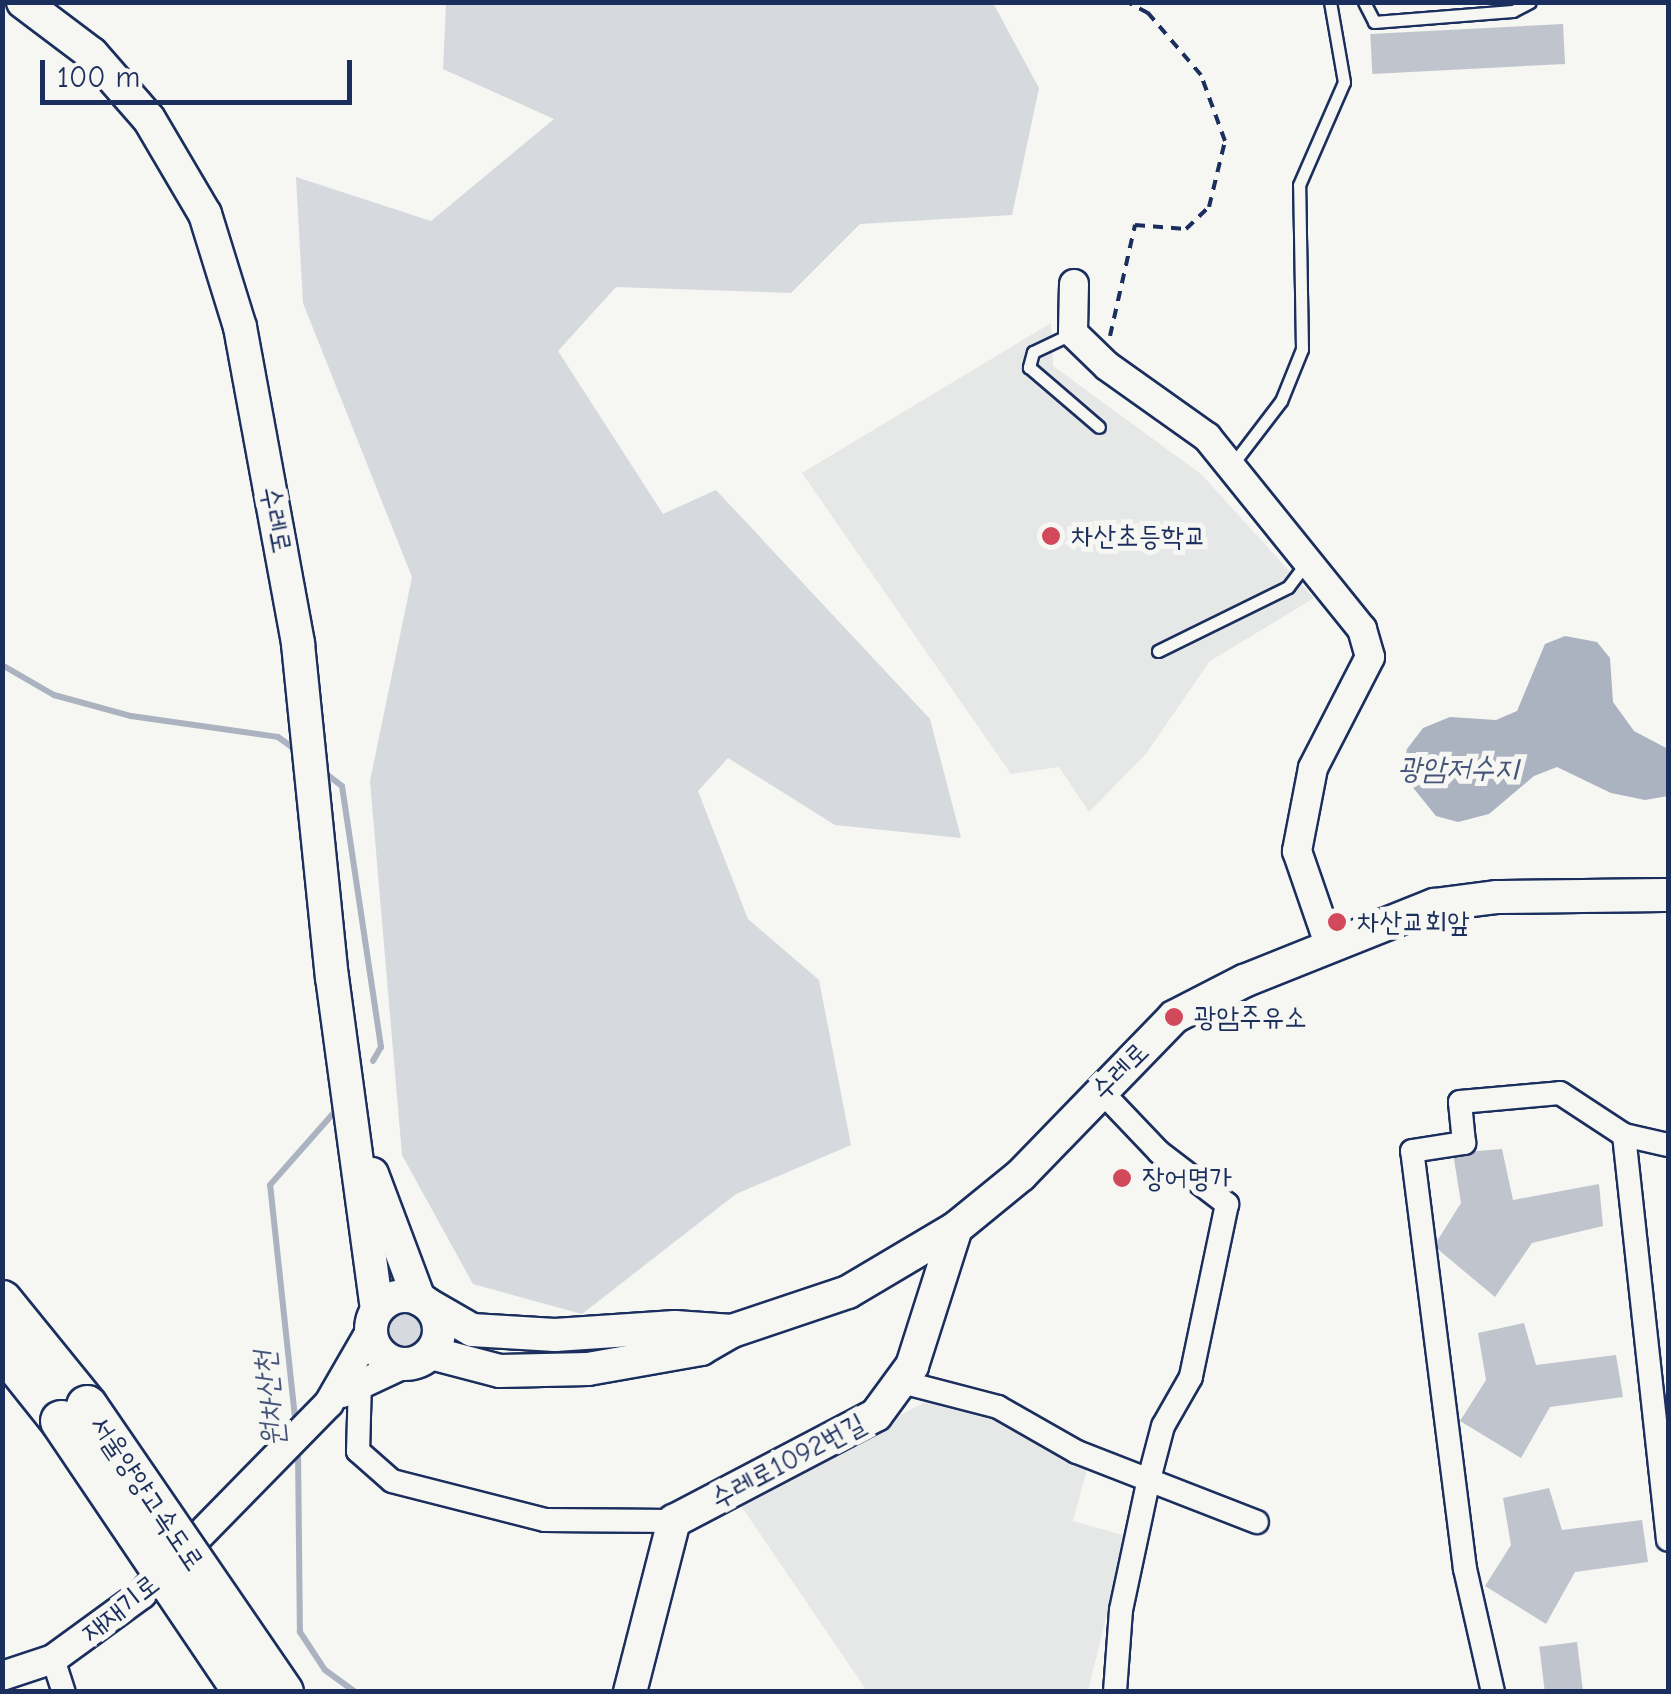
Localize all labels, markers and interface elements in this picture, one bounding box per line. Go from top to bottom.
scale bar [45,40,358,102]
text: 100 m [57,60,140,95]
street label: 수레로 [253,484,299,556]
place label: 차산초등학교 [1071,519,1206,553]
marker: 차산초등학교 [1040,525,1062,547]
water label: 광암저수지 [1398,751,1518,787]
place label: 차산교회앞 [1357,905,1470,939]
marker: 차산교회앞 [1326,911,1348,933]
place label: 광암주유소 [1194,1000,1307,1034]
marker: 광암주유소 [1163,1006,1185,1028]
street label: 수레로 [1084,1035,1156,1107]
place label: 장어명가 [1142,1161,1232,1195]
marker: 장어명가 [1111,1167,1133,1189]
water label: 원차산천 [247,1349,293,1449]
street label: 수레로1092번길 [705,1406,871,1516]
street label: 서울양양고속도로 [83,1409,211,1577]
street label: 재재기로 [74,1567,166,1649]

